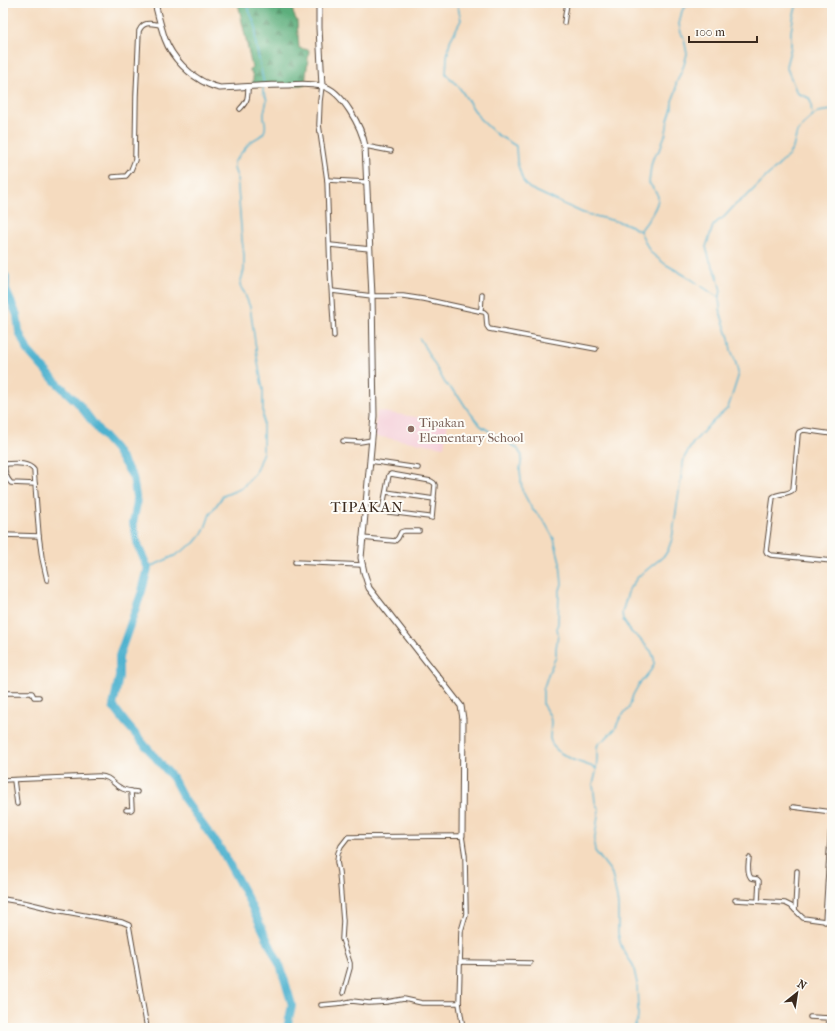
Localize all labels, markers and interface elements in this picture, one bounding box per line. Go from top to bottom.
scale bar [689,18,757,44]
text: 100 m [695,25,725,39]
place label: Tipakan Elementary School [419,415,524,445]
marker: Tipakan Elementary School [406,424,416,434]
district label: TIPAKAN [330,498,404,516]
north arrow [777,973,817,1013]
text: N [795,977,809,993]

